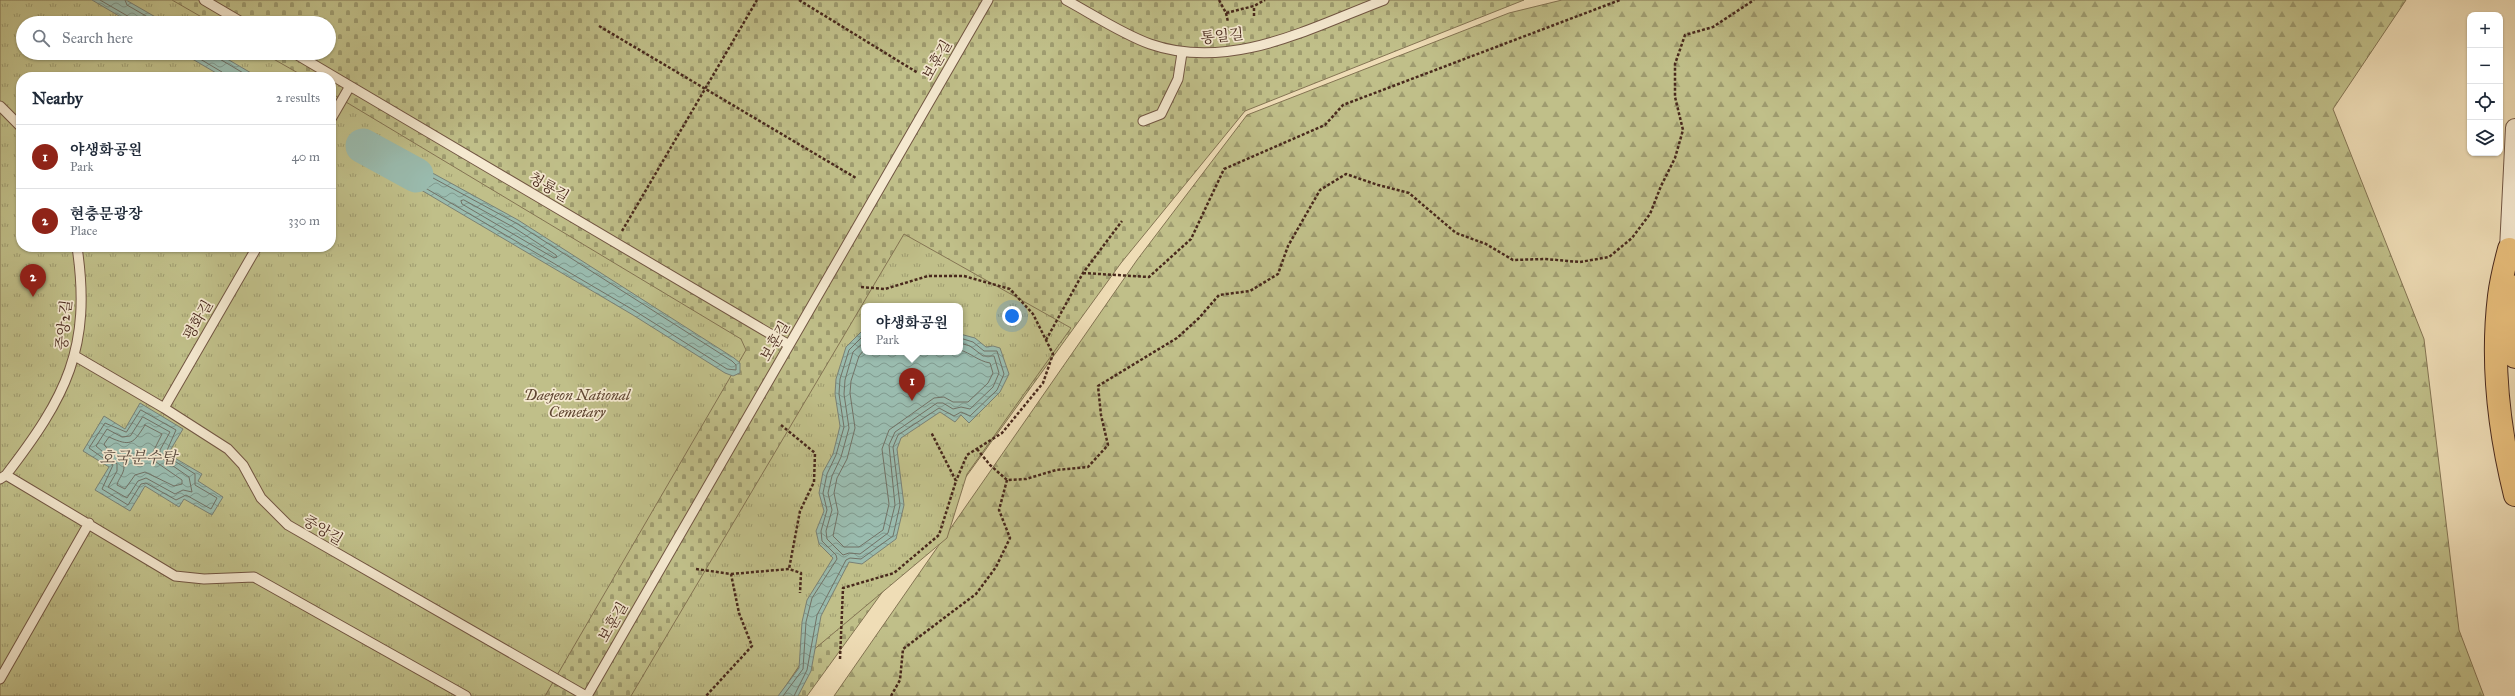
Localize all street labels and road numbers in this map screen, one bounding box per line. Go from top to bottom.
street label: 통일길 [1199,25,1245,47]
street label: 보훈길 [918,37,956,83]
street label: 청룡길 [526,168,572,206]
street label: 평화길 [179,297,217,343]
street label: 중앙2길 [52,299,76,351]
street label: 보훈길 [756,318,794,364]
street label: 중앙길 [300,511,346,549]
street label: 보훈길 [594,599,632,645]

